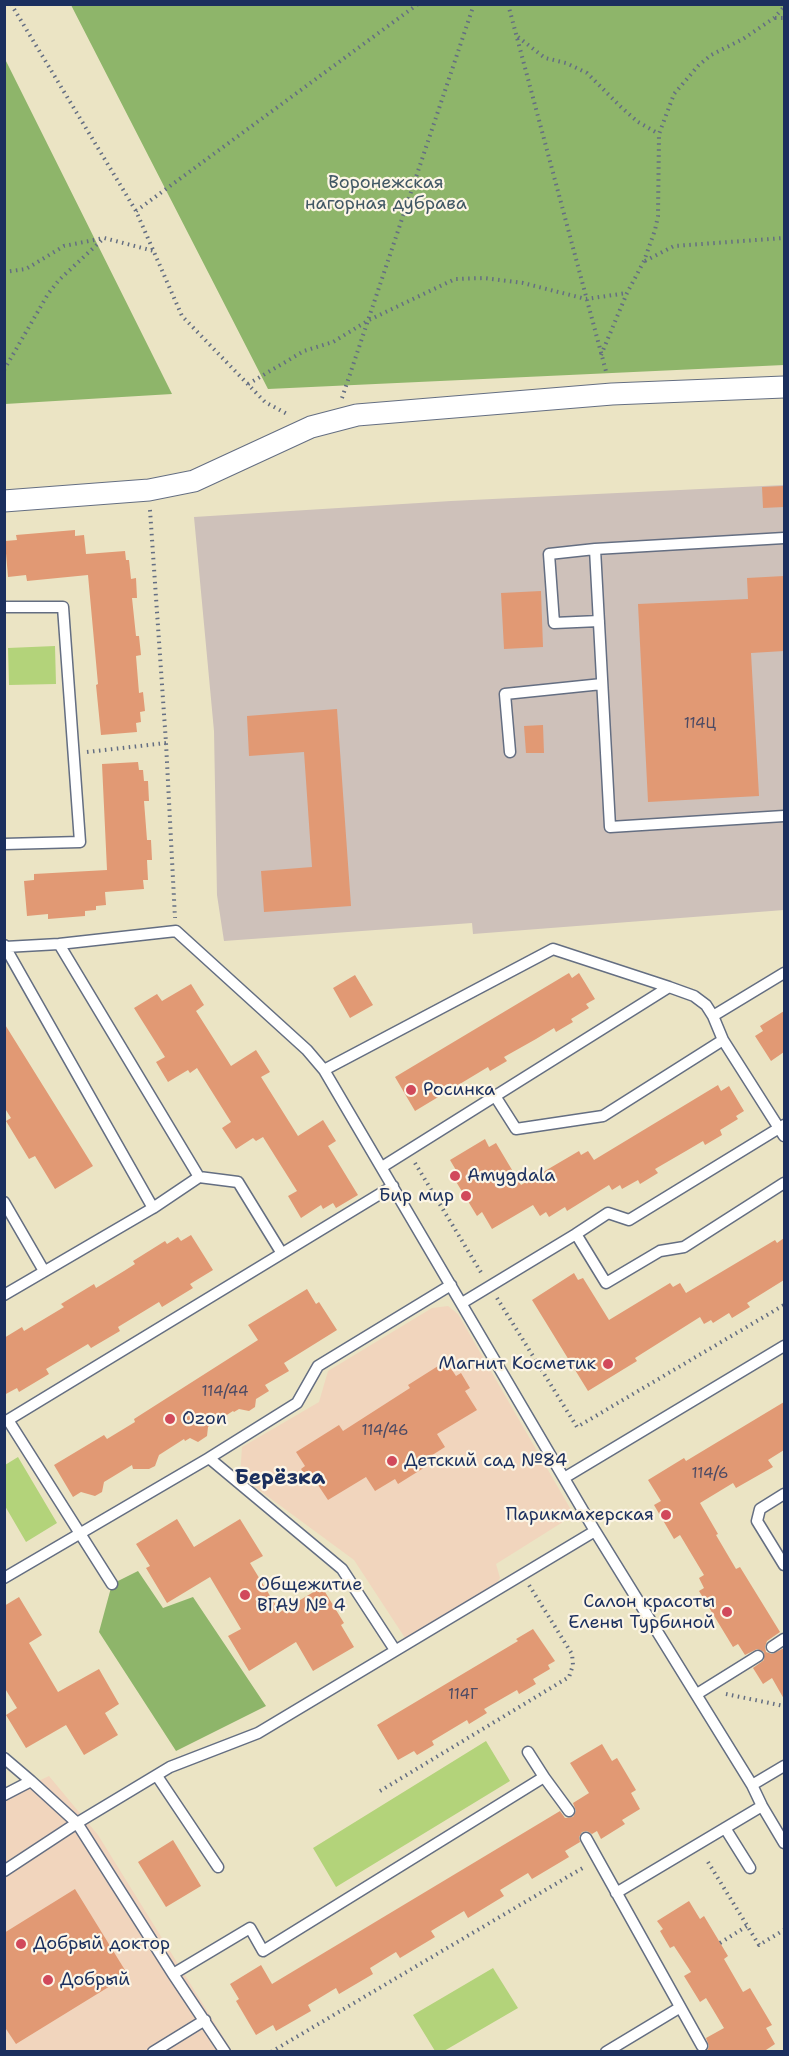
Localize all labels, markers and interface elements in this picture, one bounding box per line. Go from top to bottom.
park label: Воронежская нагорная дубрава [305,172,467,214]
house number: 114Ц [684,715,716,733]
place label: Росинка [423,1079,495,1101]
marker: Росинка [404,1083,418,1097]
place label: Amygdala [467,1165,556,1187]
marker: Amygdala [448,1169,462,1183]
place label: Бир мир [379,1185,454,1207]
marker: Бир мир [459,1189,473,1203]
place label: Магнит Косметик [438,1353,596,1375]
marker: Магнит Косметик [601,1357,615,1371]
house number: 114/44 [202,1383,248,1401]
place label: Ozon [182,1408,227,1430]
marker: Ozon [163,1412,177,1426]
house number: 114/46 [362,1422,408,1440]
place label: Детский сад №84 [404,1450,567,1472]
marker: Детский сад №84 [385,1454,399,1468]
house number: 114/6 [692,1465,728,1483]
district label: Берёзка [235,1466,325,1492]
place label: Парикмахерская [506,1504,654,1526]
marker: Парикмахерская [659,1508,673,1522]
place label: Общежитие ВГАУ № 4 [257,1574,362,1616]
marker: Общежитие ВГАУ № 4 [238,1588,252,1602]
place label: Салон красоты Елены Турбиной [568,1591,715,1634]
marker: Салон красоты Елены Турбиной [720,1605,734,1619]
house number: 114Г [448,1686,478,1704]
place label: Добрый доктор [33,1933,170,1955]
marker: Добрый доктор [14,1937,28,1951]
place label: Добрый [60,1969,130,1991]
marker: Добрый [41,1973,55,1987]

